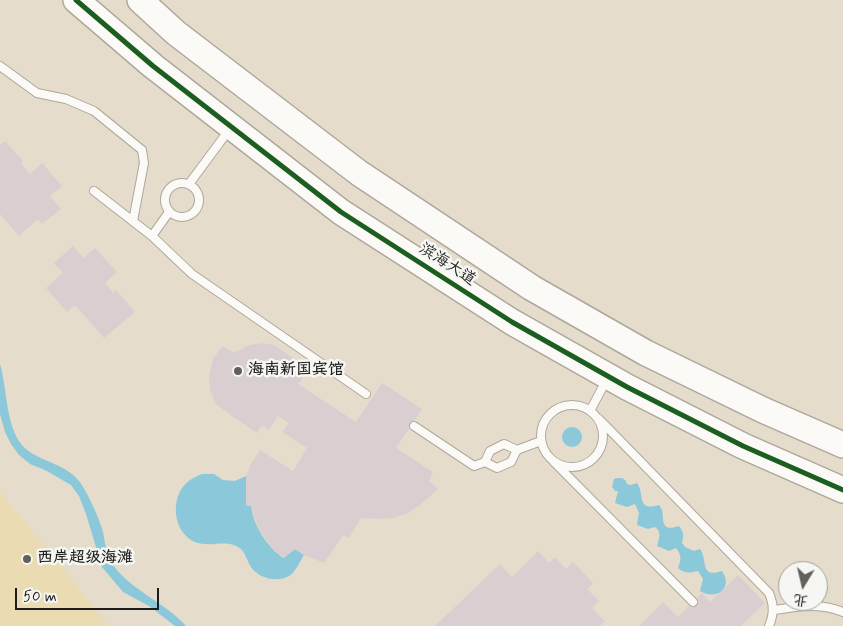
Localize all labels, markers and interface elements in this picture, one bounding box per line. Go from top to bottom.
street label: 滨海大道 [415,240,479,290]
place label: 海南新国宾馆 [248,361,344,381]
marker: 海南新国宾馆 [232,365,244,377]
place label: 西岸超级海滩 [37,549,133,569]
marker: 西岸超级海滩 [21,553,33,565]
north arrow [778,561,828,611]
scale bar [18,578,161,610]
text: 50 m [23,587,57,607]
text: 北 [792,590,809,610]

